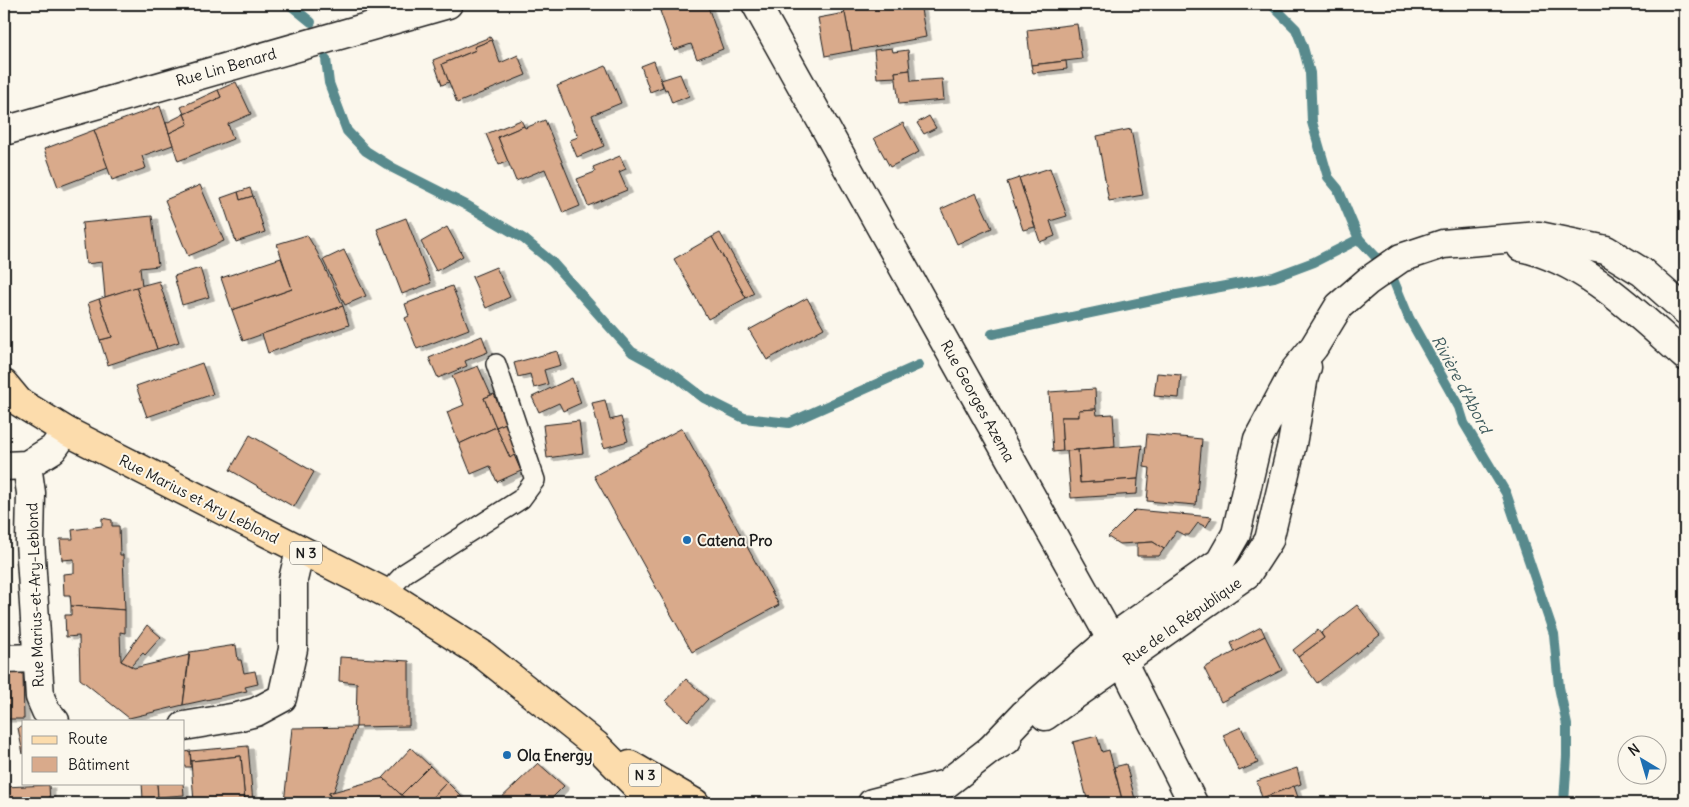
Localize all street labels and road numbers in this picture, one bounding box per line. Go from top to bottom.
street label: Rue Lin Benard [174,44,279,90]
street label: Rue Georges Azema [937,337,1020,466]
street label: Rue Marius et Ary Leblond [116,450,282,548]
street label: Rue Marius-et-Ary-Leblond [22,502,48,688]
road number: N 3 [290,542,322,564]
street label: Rue de la République [1119,573,1245,669]
road number: N 3 [629,764,661,786]

